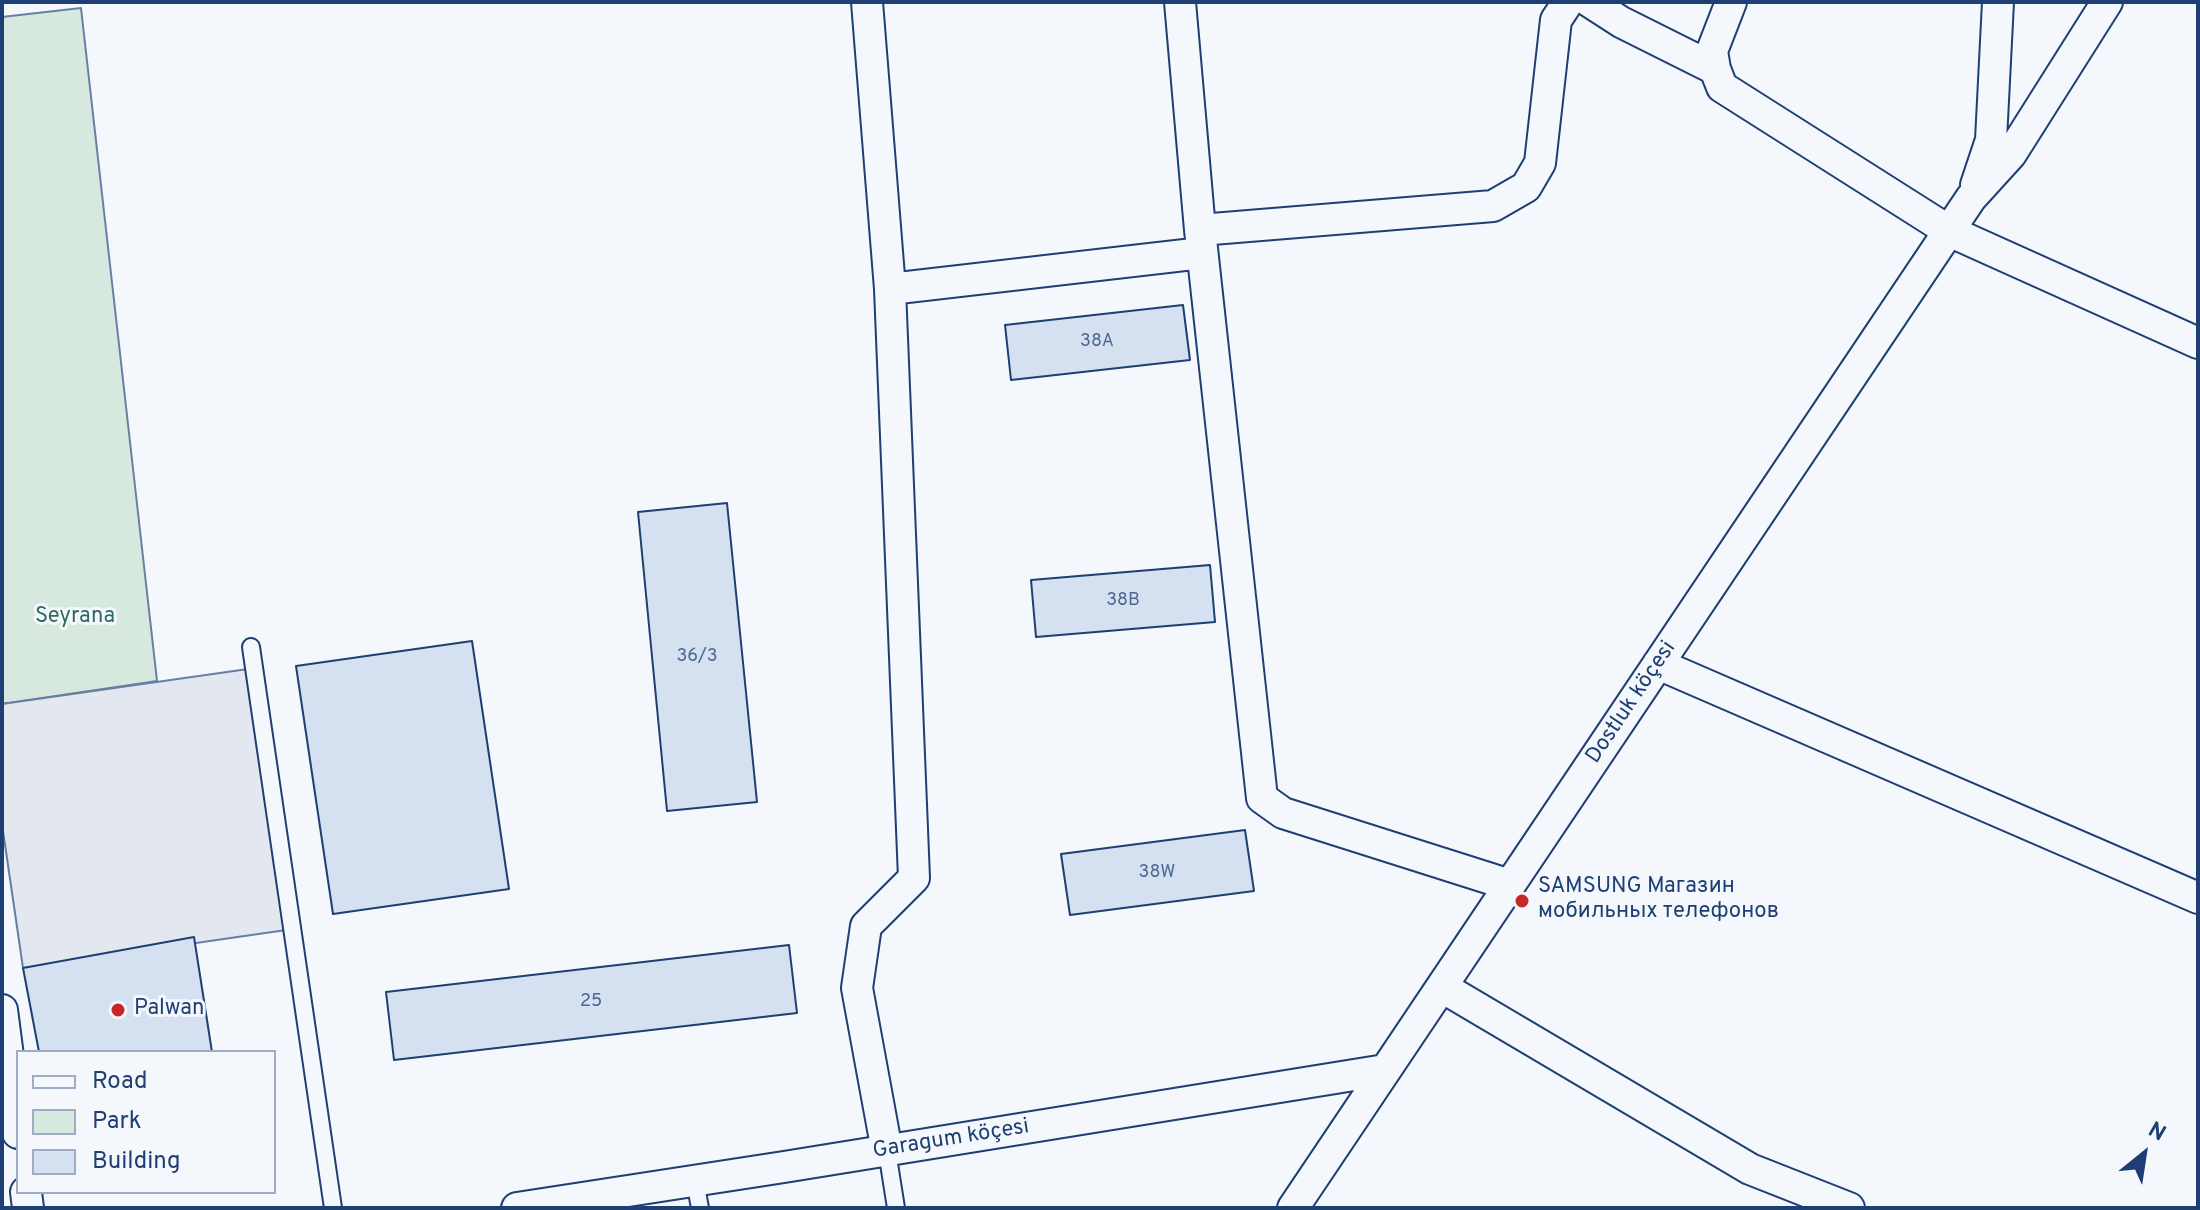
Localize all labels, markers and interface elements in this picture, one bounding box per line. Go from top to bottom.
house number: 38A [1080,331,1114,353]
house number: 38B [1106,590,1140,612]
park label: Seyrana [35,605,115,631]
street label: Dostluk köçesi [1581,637,1683,769]
house number: 36/3 [676,646,718,668]
house number: 38W [1139,862,1175,884]
place label: SAMSUNG Магазин мобильных телефонов [1538,875,1779,926]
marker: SAMSUNG Магазин мобильных телефонов [1513,892,1531,910]
house number: 25 [580,991,602,1013]
place label: Palwan [134,997,205,1023]
marker: Palwan [109,1001,127,1019]
legend [16,1050,276,1194]
text: Road [92,1067,148,1097]
text: Park [92,1107,142,1137]
north arrow [2104,1114,2184,1194]
street label: Garagum köçesi [871,1115,1031,1165]
text: N [2143,1117,2170,1148]
text: Building [92,1147,181,1177]

